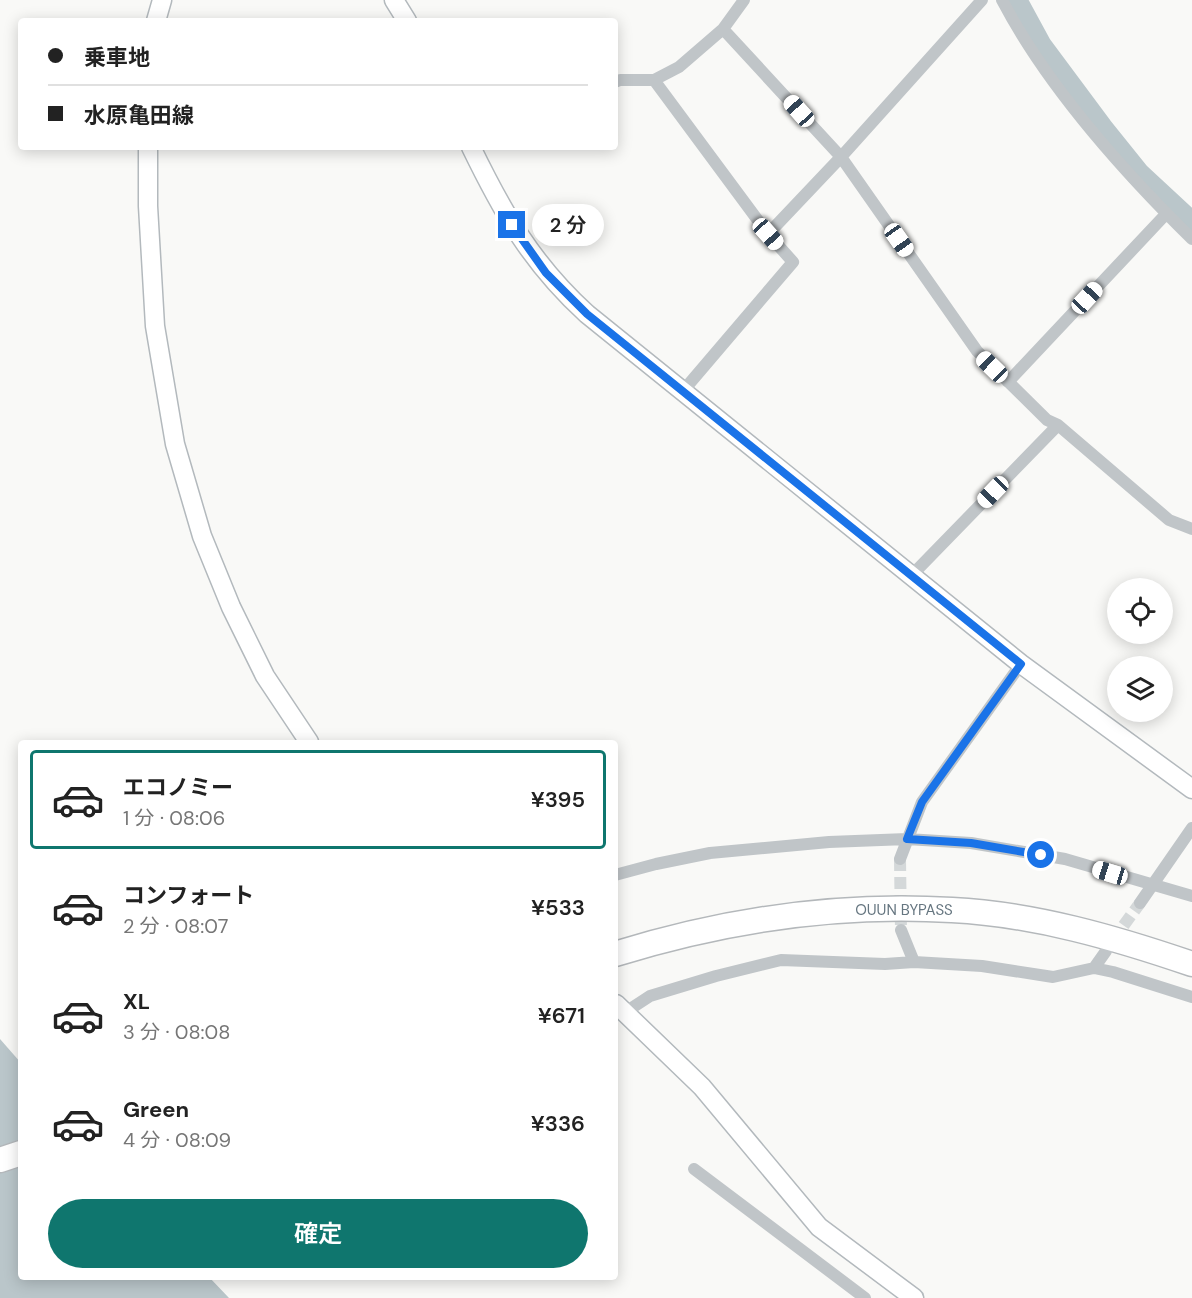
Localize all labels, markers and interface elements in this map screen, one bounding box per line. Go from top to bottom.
text: 乗車地 [84,43,150,72]
car [780,92,818,130]
text: 水原亀田線 [84,101,194,130]
callout: 2 分 [533,204,605,246]
route end [498,211,525,238]
text: 2 分 [550,212,586,238]
car [749,215,787,253]
car [881,220,917,260]
car [1068,279,1106,317]
car [973,348,1011,386]
car [974,473,1012,511]
map controls [1107,578,1173,722]
button: locate [1107,578,1173,644]
button: layers [1107,656,1173,722]
icon: car [51,773,105,827]
text: エコノミー [123,773,233,802]
text: ¥395 [531,785,585,814]
text: 1 分 · 08:06 [123,805,225,831]
route start [1027,841,1054,868]
car [1090,859,1130,887]
icon: car [51,881,105,935]
text: コンフォート [123,881,254,910]
text: ¥533 [531,893,585,922]
street label: OUUN BYPASS [855,900,953,920]
text: 2 分 · 08:07 [123,913,228,939]
text: XL [123,987,150,1016]
icon: car [51,989,105,1043]
text: ¥671 [538,1001,585,1030]
text: 3 分 · 08:08 [123,1019,230,1045]
text: Green [123,1095,189,1124]
icon: car [51,1097,105,1151]
text: ¥336 [531,1109,585,1138]
text: 4 分 · 08:09 [123,1127,231,1153]
button: 確定 [48,1199,588,1268]

